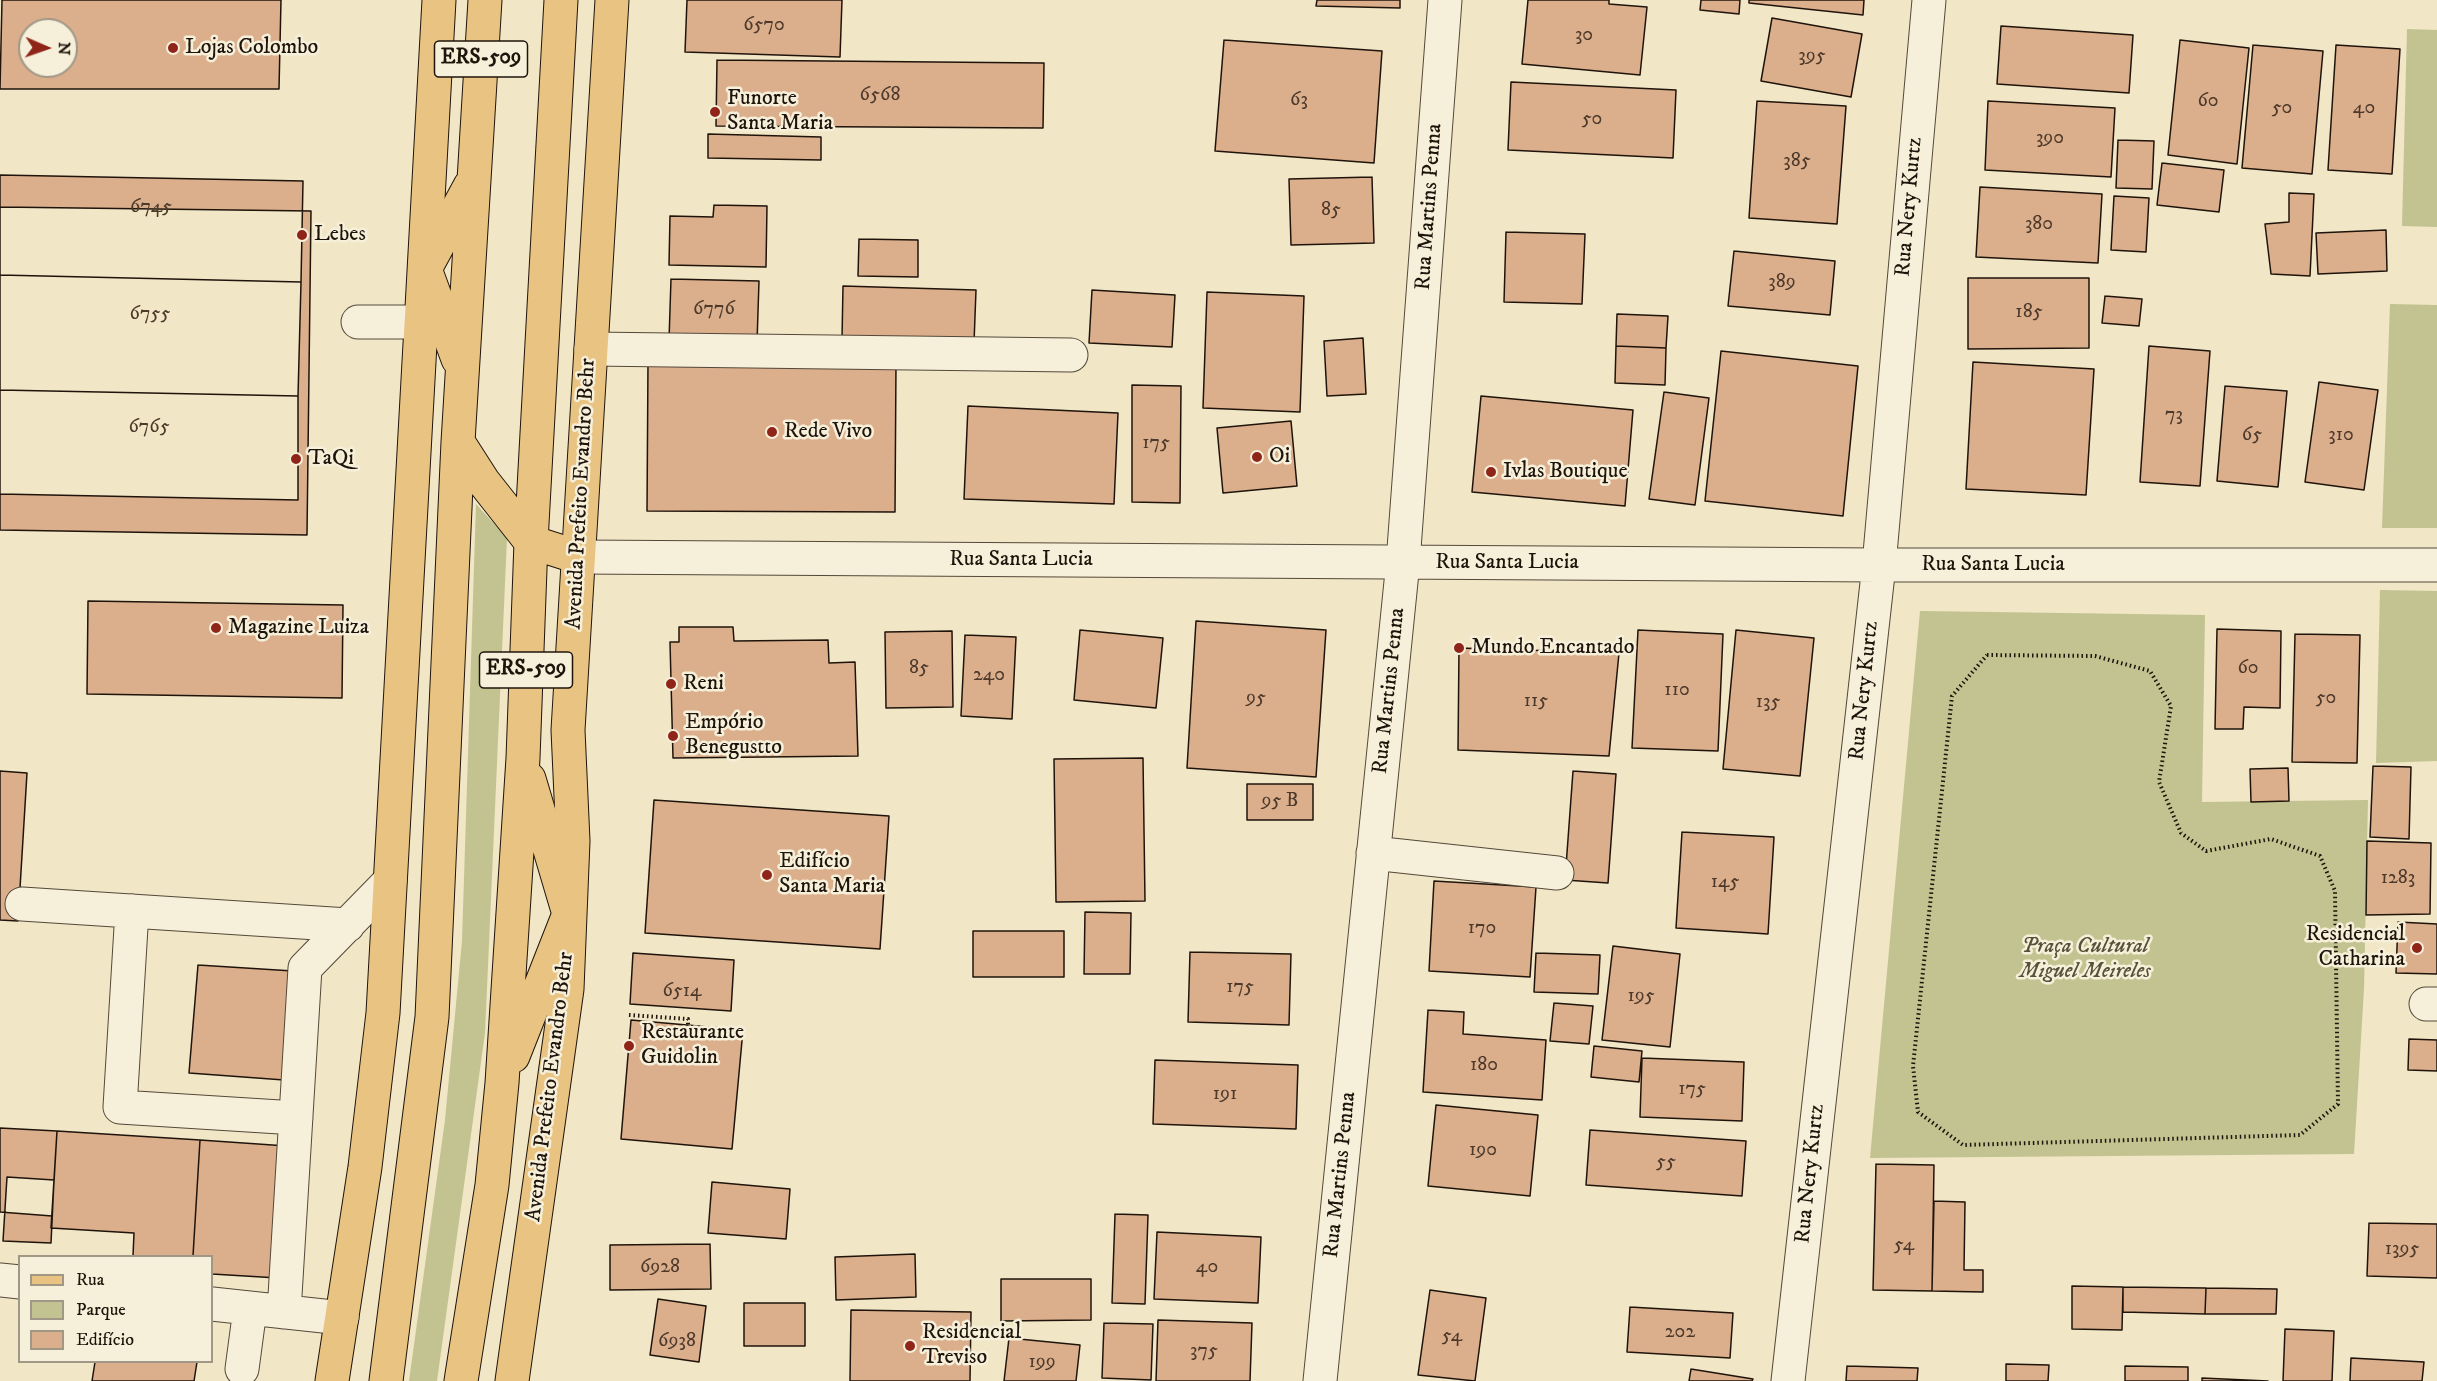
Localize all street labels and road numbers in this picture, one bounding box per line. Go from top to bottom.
road number: ERS-509 [434,41,528,77]
street label: Rua Martins Penna [1411,123,1449,291]
street label: Rua Nery Kurtz [1891,136,1929,278]
street label: Avenida Prefeito Evandro Behr [562,358,602,630]
street label: Rua Santa Lucia [949,547,1093,573]
street label: Rua Santa Lucia [1435,550,1579,576]
street label: Rua Santa Lucia [1921,552,2065,578]
street label: Rua Martins Penna [1368,607,1412,775]
street label: Rua Nery Kurtz [1845,620,1885,762]
road number: ERS-509 [480,652,572,688]
street label: Avenida Prefeito Evandro Behr [521,951,581,1223]
street label: Rua Martins Penna [1319,1091,1363,1259]
street label: Rua Nery Kurtz [1791,1103,1831,1245]

